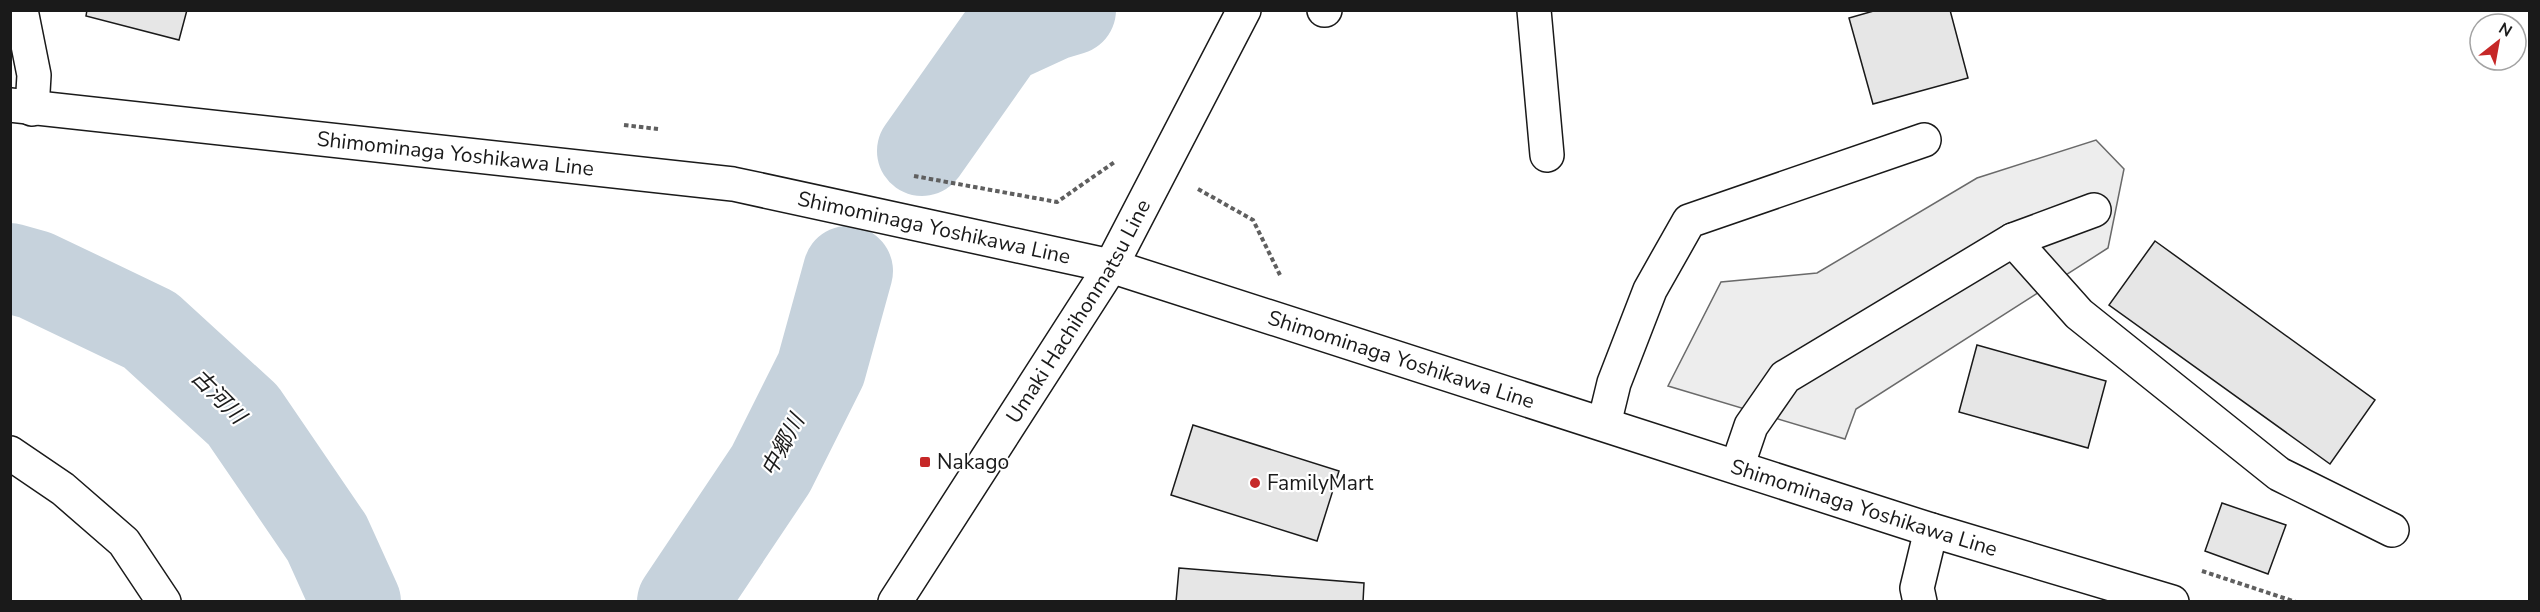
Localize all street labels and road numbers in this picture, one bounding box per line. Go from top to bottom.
street label: Shimominaga Yoshikawa Line [315,125,595,183]
street label: Shimominaga Yoshikawa Line [795,184,1073,271]
street label: Umaki Hachihonmatsu Line [1000,194,1157,429]
street label: Shimominaga Yoshikawa Line [1264,303,1538,415]
street label: Shimominaga Yoshikawa Line [1727,452,2001,563]

